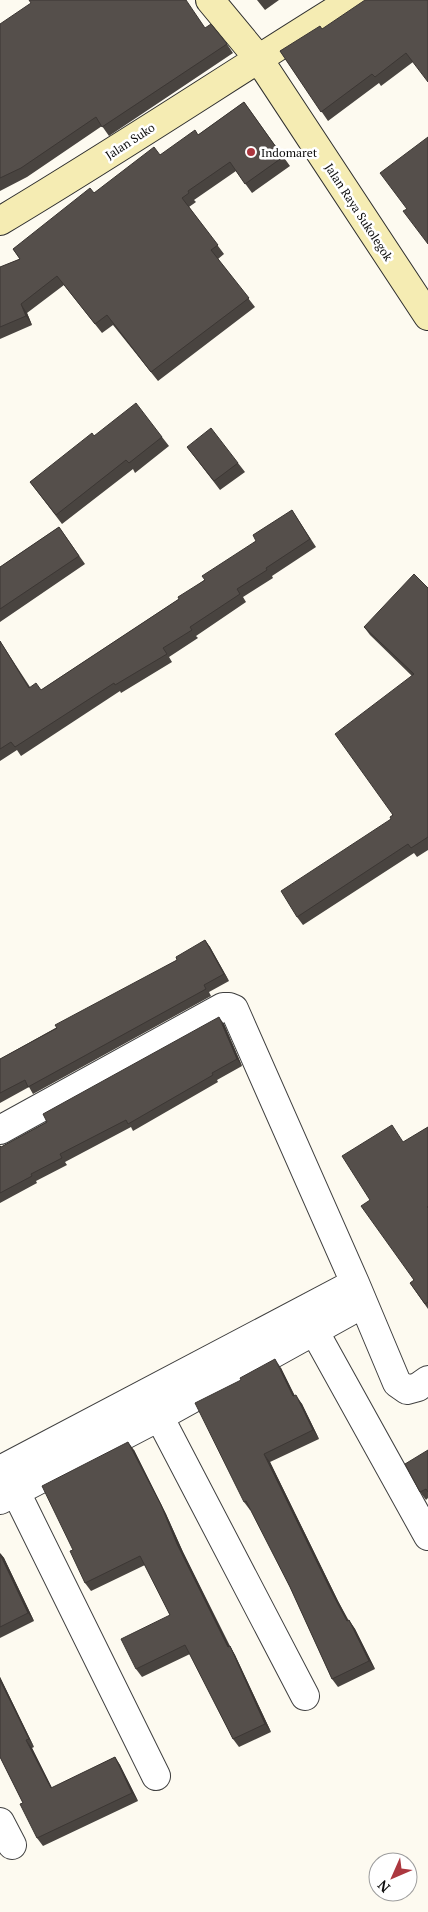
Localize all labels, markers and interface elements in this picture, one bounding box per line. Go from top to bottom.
street label: Jalan Suko [102,119,158,163]
place label: Indomaret [261,145,318,160]
marker: Indomaret [245,146,257,158]
street label: Jalan Raya Sukolegok [322,160,397,264]
north arrow [368,1852,418,1902]
text: N [373,1876,394,1897]

